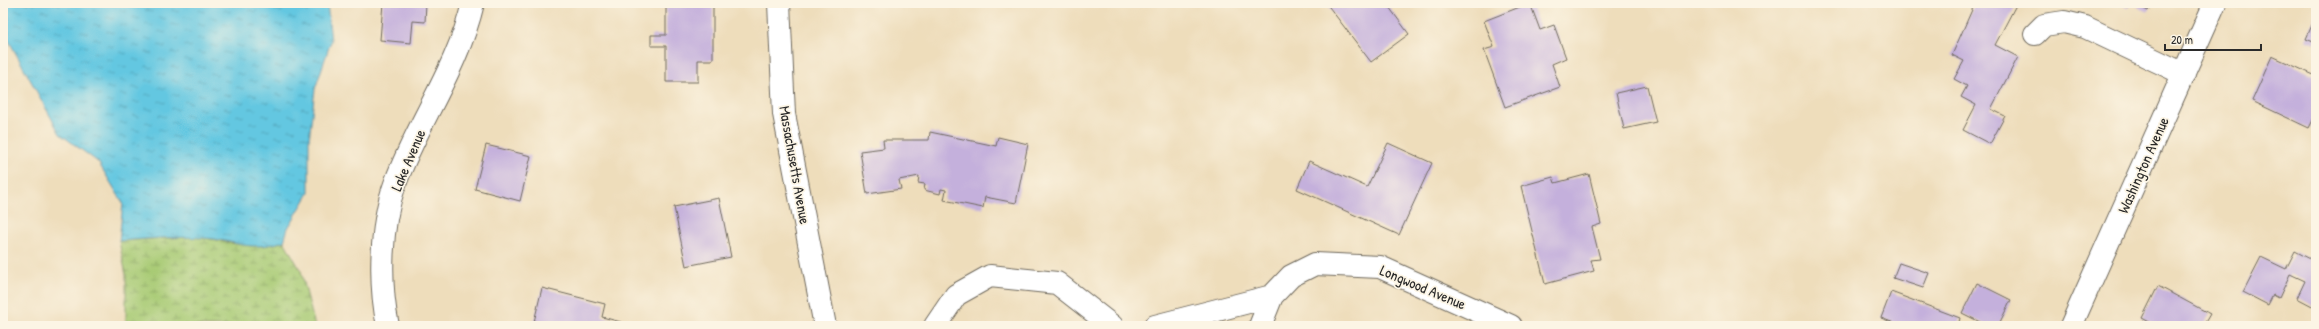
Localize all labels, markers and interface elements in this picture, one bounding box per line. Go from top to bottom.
scale bar [2165,26,2261,52]
text: 20 m [2171,31,2193,48]
street label: Massachusetts Avenue [774,104,816,226]
street label: Washington Avenue [2112,113,2174,217]
street label: Lake Avenue [386,126,430,194]
street label: Longwood Avenue [1377,259,1469,315]

